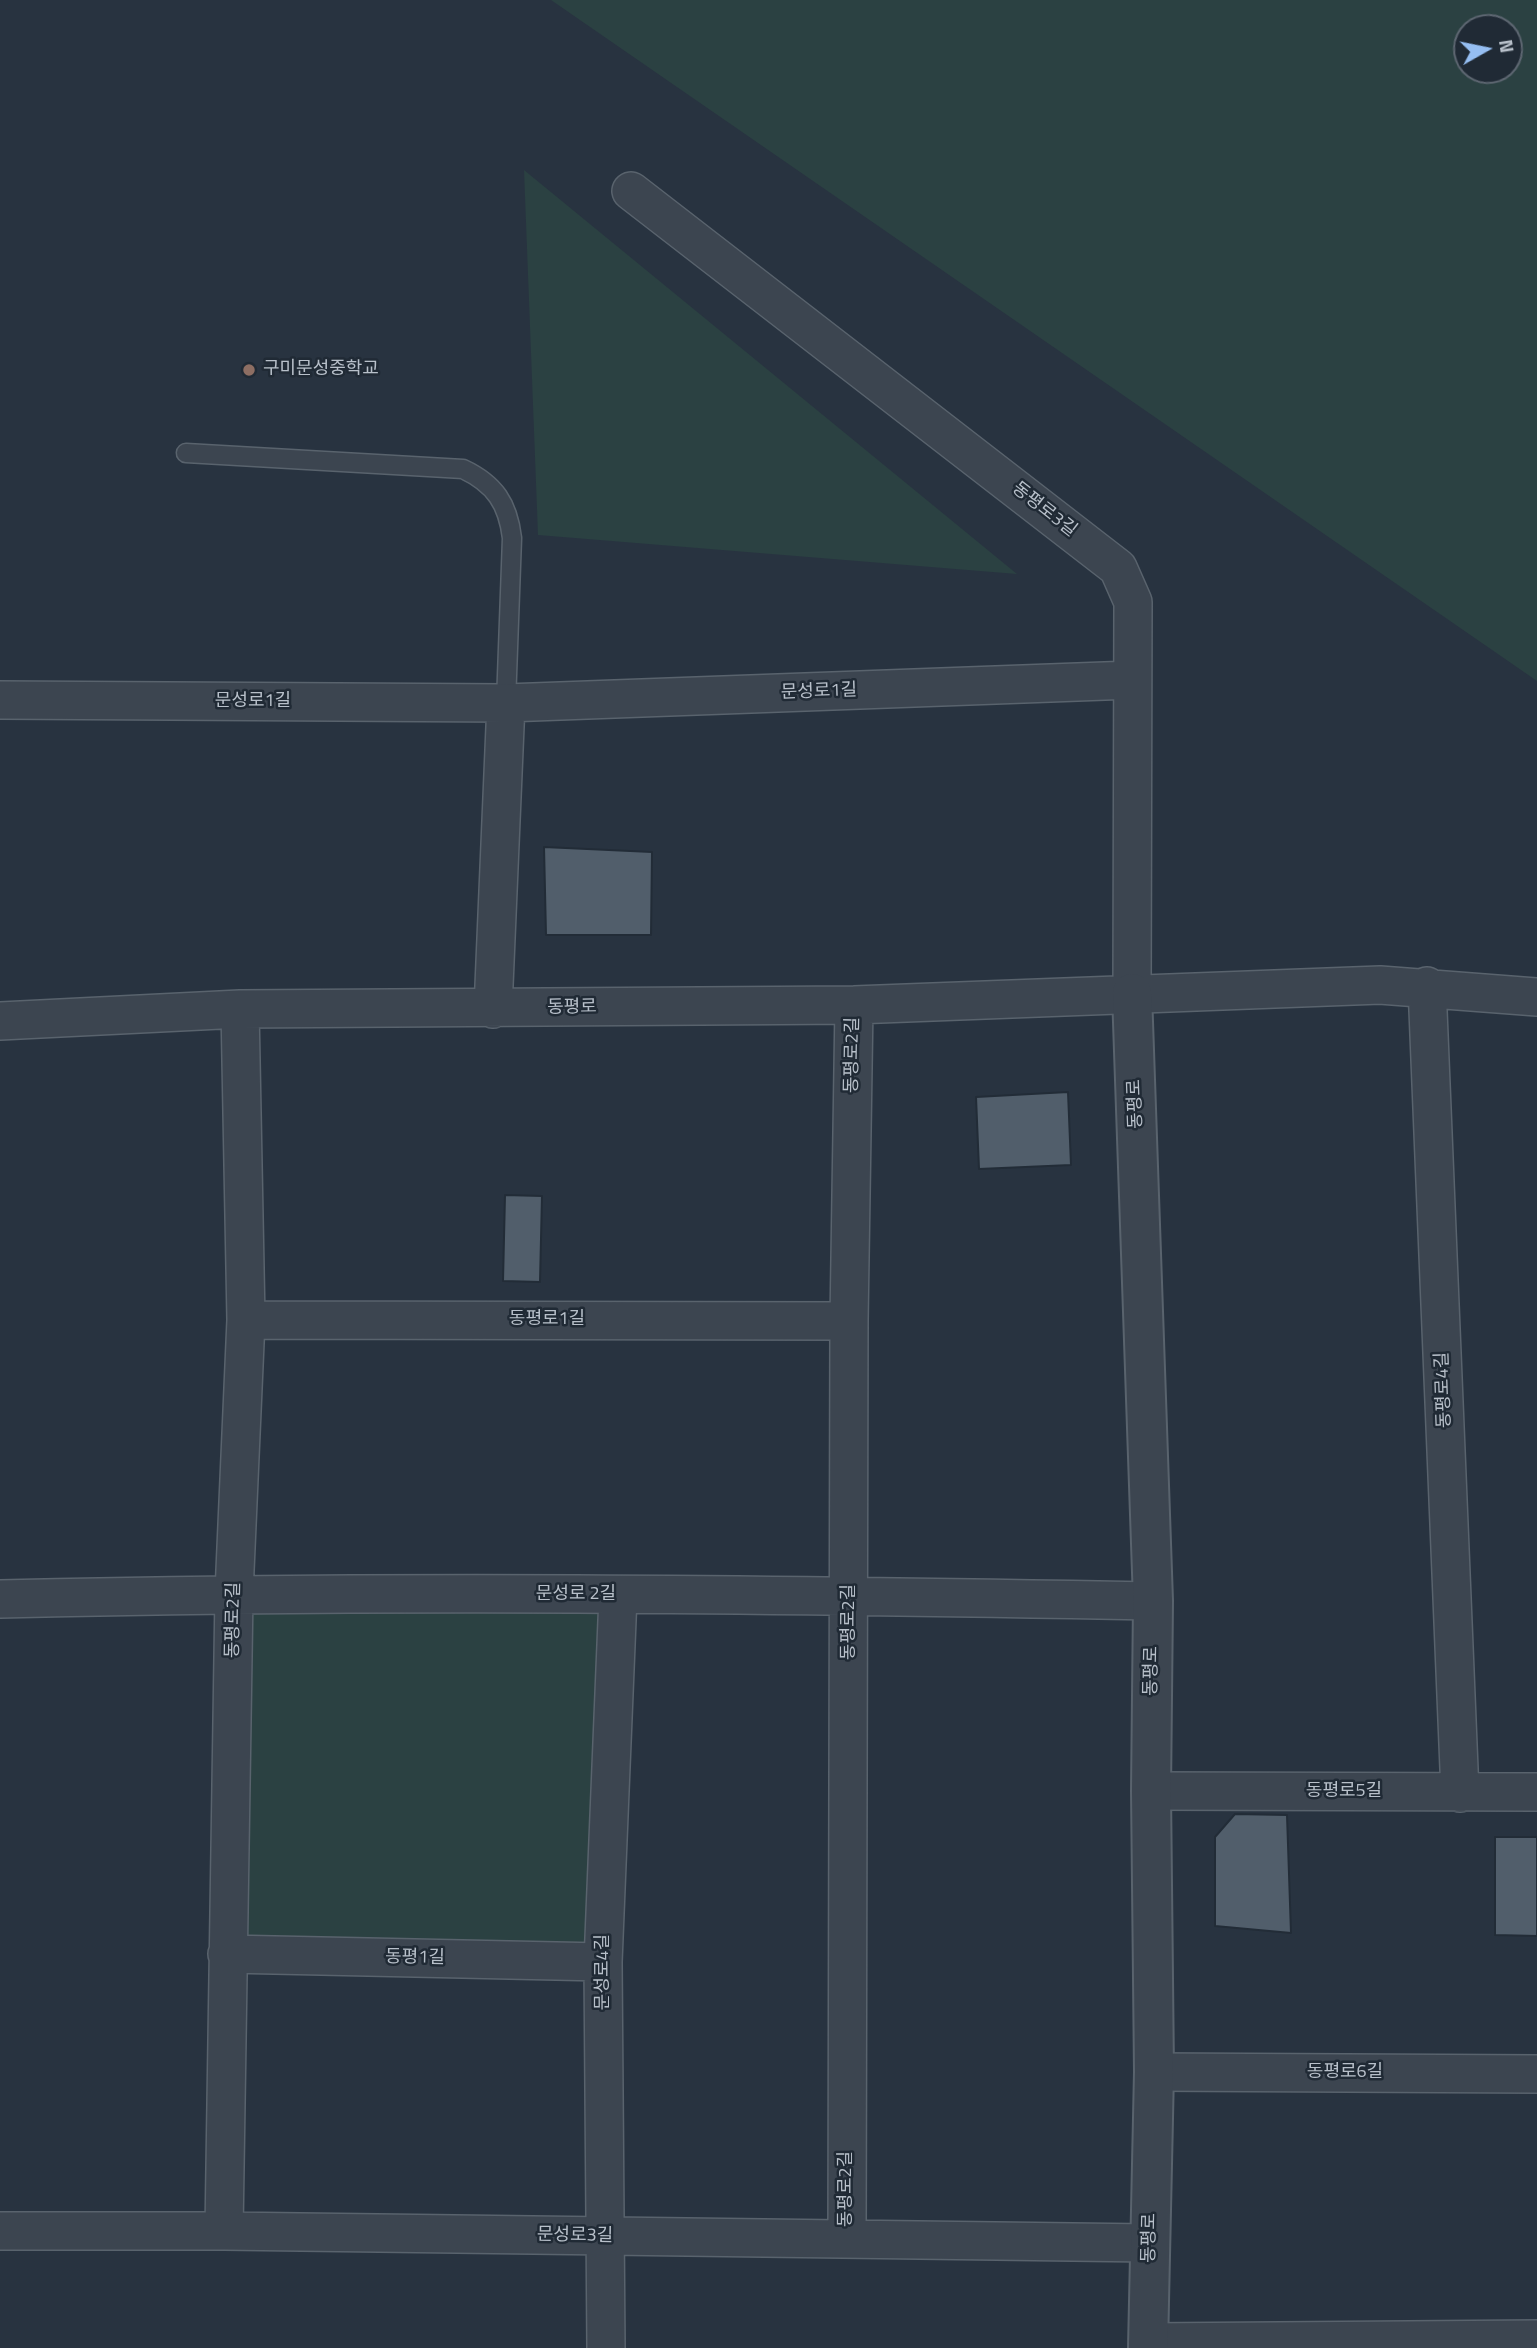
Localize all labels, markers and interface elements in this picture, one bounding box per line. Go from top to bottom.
north arrow [1453,14,1523,84]
text: N [1492,37,1523,55]
place label: 구미문성중학교 [263,359,379,381]
marker: 구미문성중학교 [241,362,257,378]
street label: 동평로3길 [1007,478,1081,542]
street label: 문성로1길 [780,680,858,704]
street label: 문성로1길 [215,691,291,713]
street label: 동평로 [547,997,597,1019]
street label: 동평로2길 [842,1017,864,1093]
street label: 동평로 [1124,1079,1148,1129]
street label: 동평로1길 [509,1309,585,1331]
street label: 동평로4길 [1432,1351,1456,1429]
street label: 동평로2길 [223,1582,245,1658]
street label: 문성로 2길 [536,1584,616,1606]
street label: 동평로2길 [839,1584,861,1660]
street label: 동평로 [1141,1646,1163,1696]
street label: 동평로5길 [1306,1781,1382,1803]
street label: 문성로4길 [593,1934,615,2010]
street label: 동평1길 [385,1947,445,1969]
street label: 동평로6길 [1307,2062,1383,2084]
street label: 동평로2길 [836,2151,858,2227]
street label: 동평로 [1139,2213,1161,2263]
street label: 문성로3길 [537,2225,613,2247]

